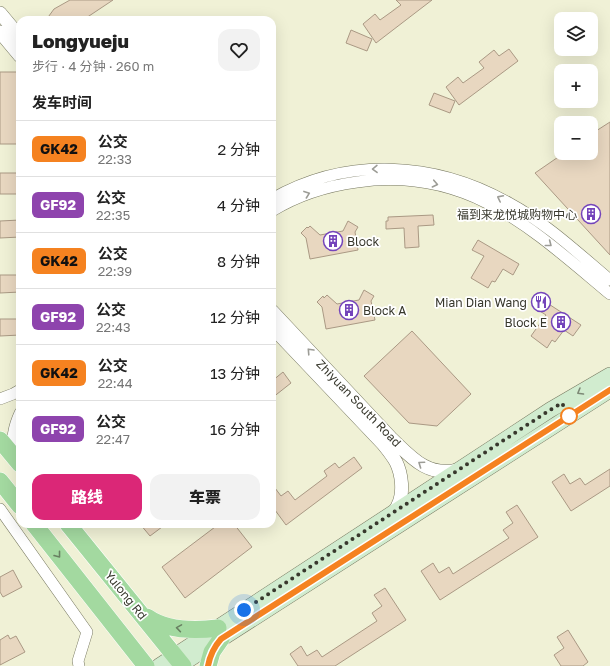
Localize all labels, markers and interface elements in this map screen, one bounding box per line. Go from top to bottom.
map controls [554,12,598,160]
button: layers [554,12,598,56]
text: Longyueju [32,29,129,52]
button: heart [218,29,260,71]
text: 步行 · 4 分钟 · 260 m [32,58,154,74]
button: + [554,64,598,108]
text: 发车时间 [32,93,92,111]
button: − [554,116,598,160]
text: 公交 [98,132,128,150]
text: GK42 [40,140,78,157]
text: 2 分钟 [218,140,260,158]
text: 22:33 [98,151,132,167]
one-way arrow [372,165,378,173]
one-way arrow [432,179,438,187]
text: 公交 [96,188,126,206]
one-way arrow [304,191,311,199]
one-way arrow [497,195,505,203]
text: GF92 [40,196,76,213]
text: 4 分钟 [217,196,260,214]
building icon: 福到来龙悦城购物中心 [580,203,602,225]
text: 22:35 [96,207,130,223]
place label: 福到来龙悦城购物中心 [457,207,577,222]
building icon: Block [322,230,344,252]
place label: Block [347,234,380,249]
one-way arrow [545,239,552,246]
text: 公交 [98,244,128,262]
text: GK42 [40,252,78,269]
text: 8 分钟 [217,252,260,270]
text: 22:39 [98,263,132,279]
restaurant icon: Mian Dian Wang [530,291,552,313]
place label: Mian Dian Wang [435,295,527,310]
building icon: Block A [338,299,360,321]
text: 公交 [96,300,126,318]
place label: Block A [363,303,406,318]
text: GF92 [40,308,76,325]
text: 12 分钟 [210,308,260,326]
building icon: Block E [550,311,572,333]
place label: Block E [504,315,547,330]
text: 22:43 [96,319,131,335]
one-way arrow [307,348,315,356]
text: 公交 [98,356,128,374]
street label: Zhiyuan South Road [313,356,405,450]
text: GK42 [40,364,78,381]
text: 13 分钟 [210,364,260,382]
text: 22:44 [98,375,133,391]
one-way arrow [577,388,584,395]
unlabelled marker [560,407,578,425]
text: 公交 [96,412,126,430]
text: GF92 [40,420,76,437]
text: 16 分钟 [210,420,260,438]
text: 22:47 [96,431,130,447]
one-way arrow [418,462,425,469]
button: 路线 [32,474,142,520]
button: 车票 [150,474,260,520]
one-way arrow [54,550,61,557]
street label: Yulong Rd [102,568,150,622]
your location [234,600,254,620]
one-way arrow [176,624,182,633]

